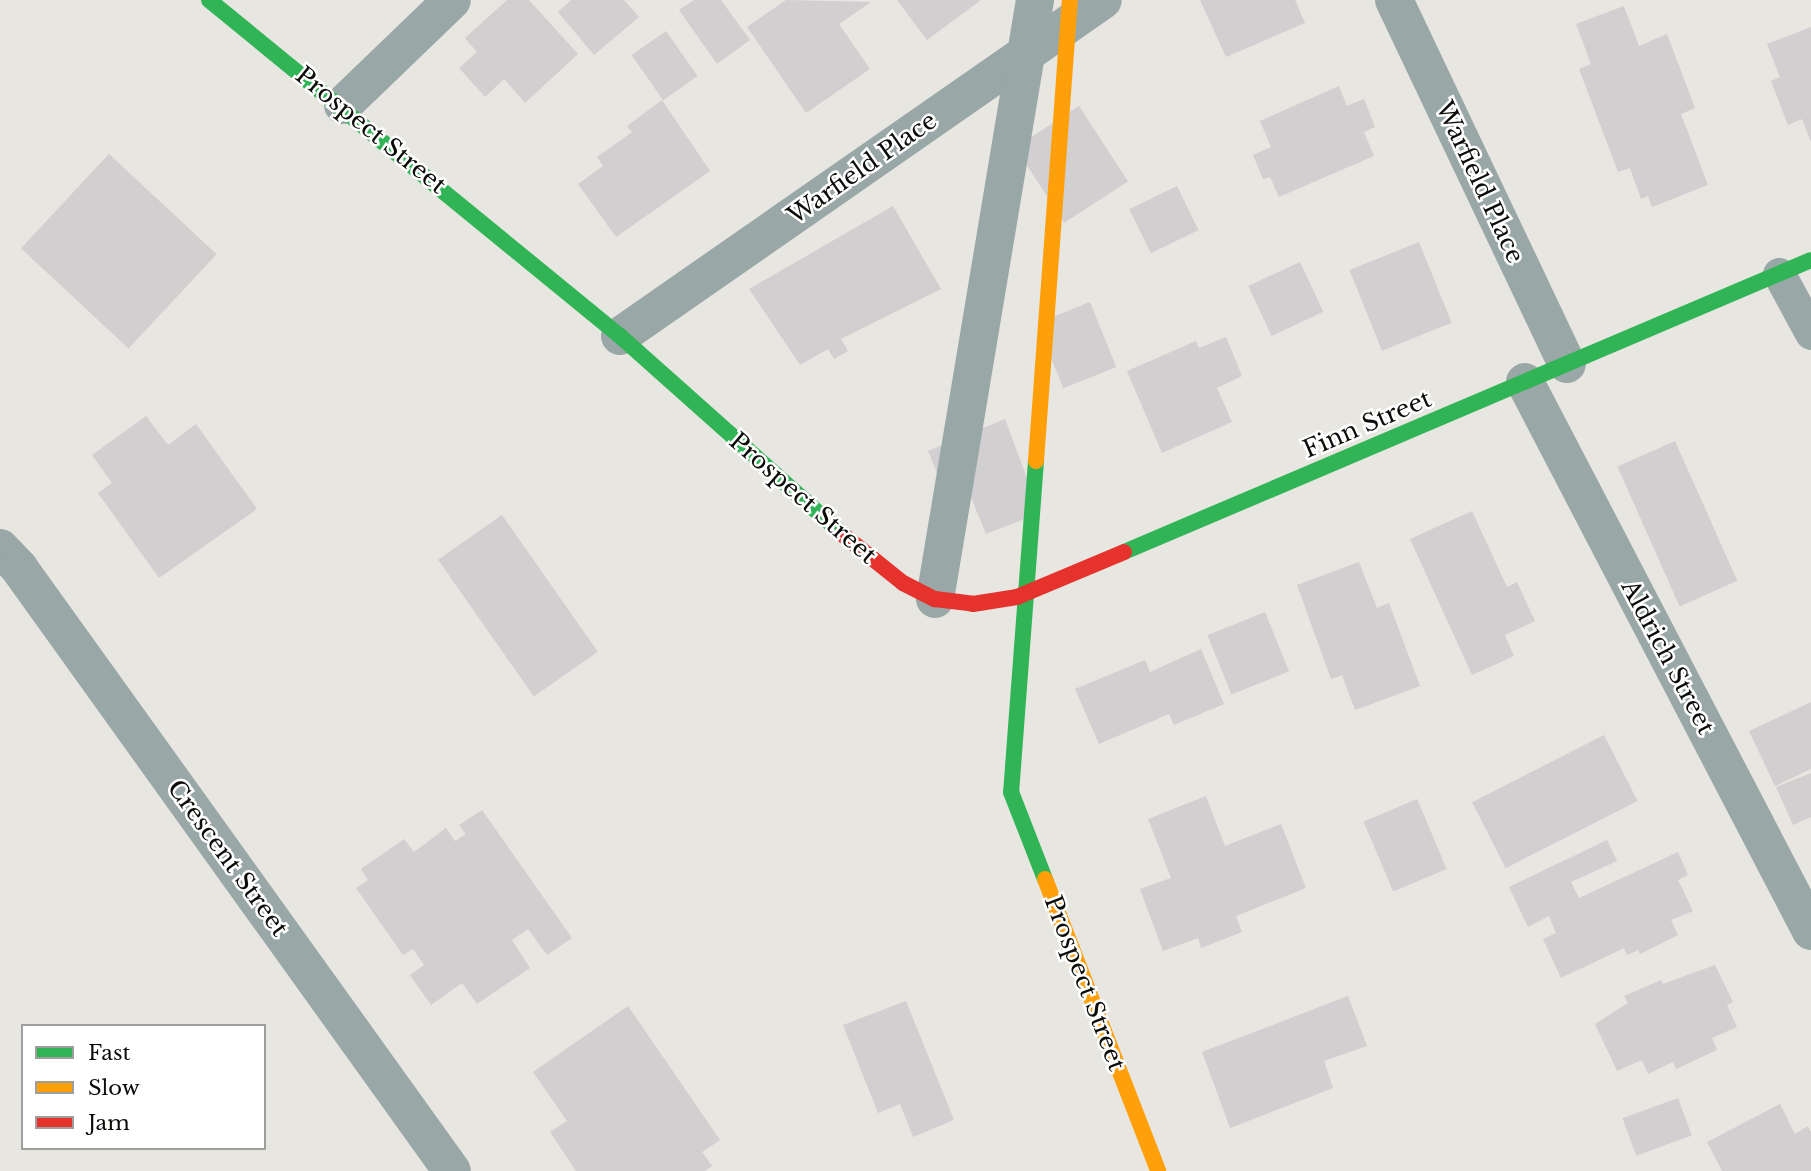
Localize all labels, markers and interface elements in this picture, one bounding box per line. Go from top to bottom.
street label: Prospect Street [290,60,452,200]
street label: Warfield Place [1430,96,1530,268]
street label: Warfield Place [782,106,942,230]
street label: Finn Street [1299,384,1435,464]
street label: Prospect Street [724,426,882,570]
street label: Aldrich Street [1615,575,1721,739]
street label: Crescent Street [162,774,294,942]
street label: Prospect Street [1038,891,1132,1075]
legend [21,1024,266,1150]
text: Fast [88,1040,130,1066]
text: Slow [88,1075,140,1101]
text: Jam [88,1110,130,1136]

